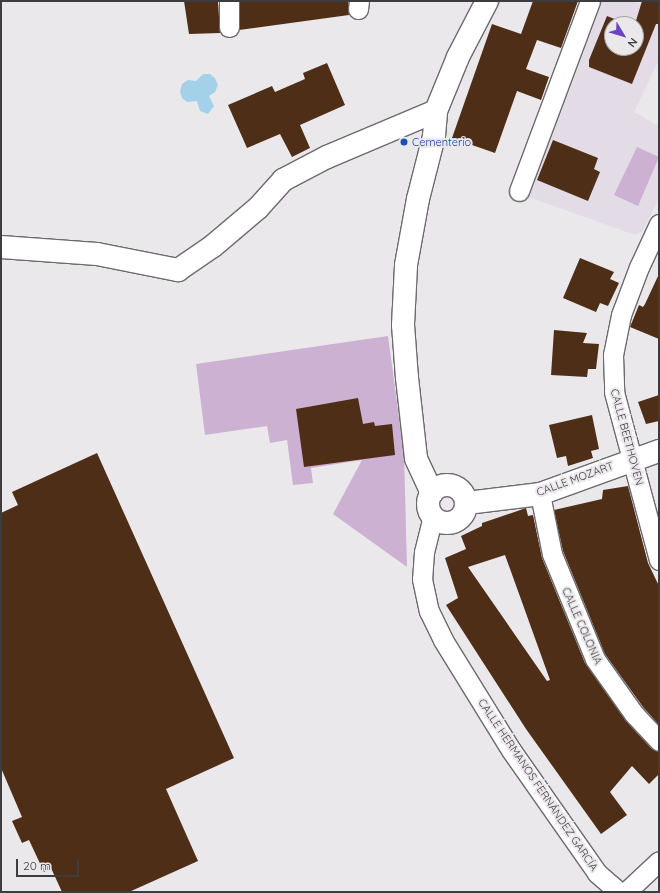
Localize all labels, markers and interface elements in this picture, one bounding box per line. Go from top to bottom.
north arrow [604,16,644,56]
text: N [625,35,641,50]
place label: Cementerio [412,135,471,149]
marker: Cementerio [399,137,409,147]
street label: CALLE BEETHOVEN [608,387,646,487]
street label: CALLE MOZART [535,459,615,499]
street label: CALLE COLONIA [559,585,605,667]
street label: CALLE HERMANOS FERNÁNDEZ GARCÍA [475,696,601,874]
scale bar [18,851,81,877]
text: 20 m [23,858,51,873]

